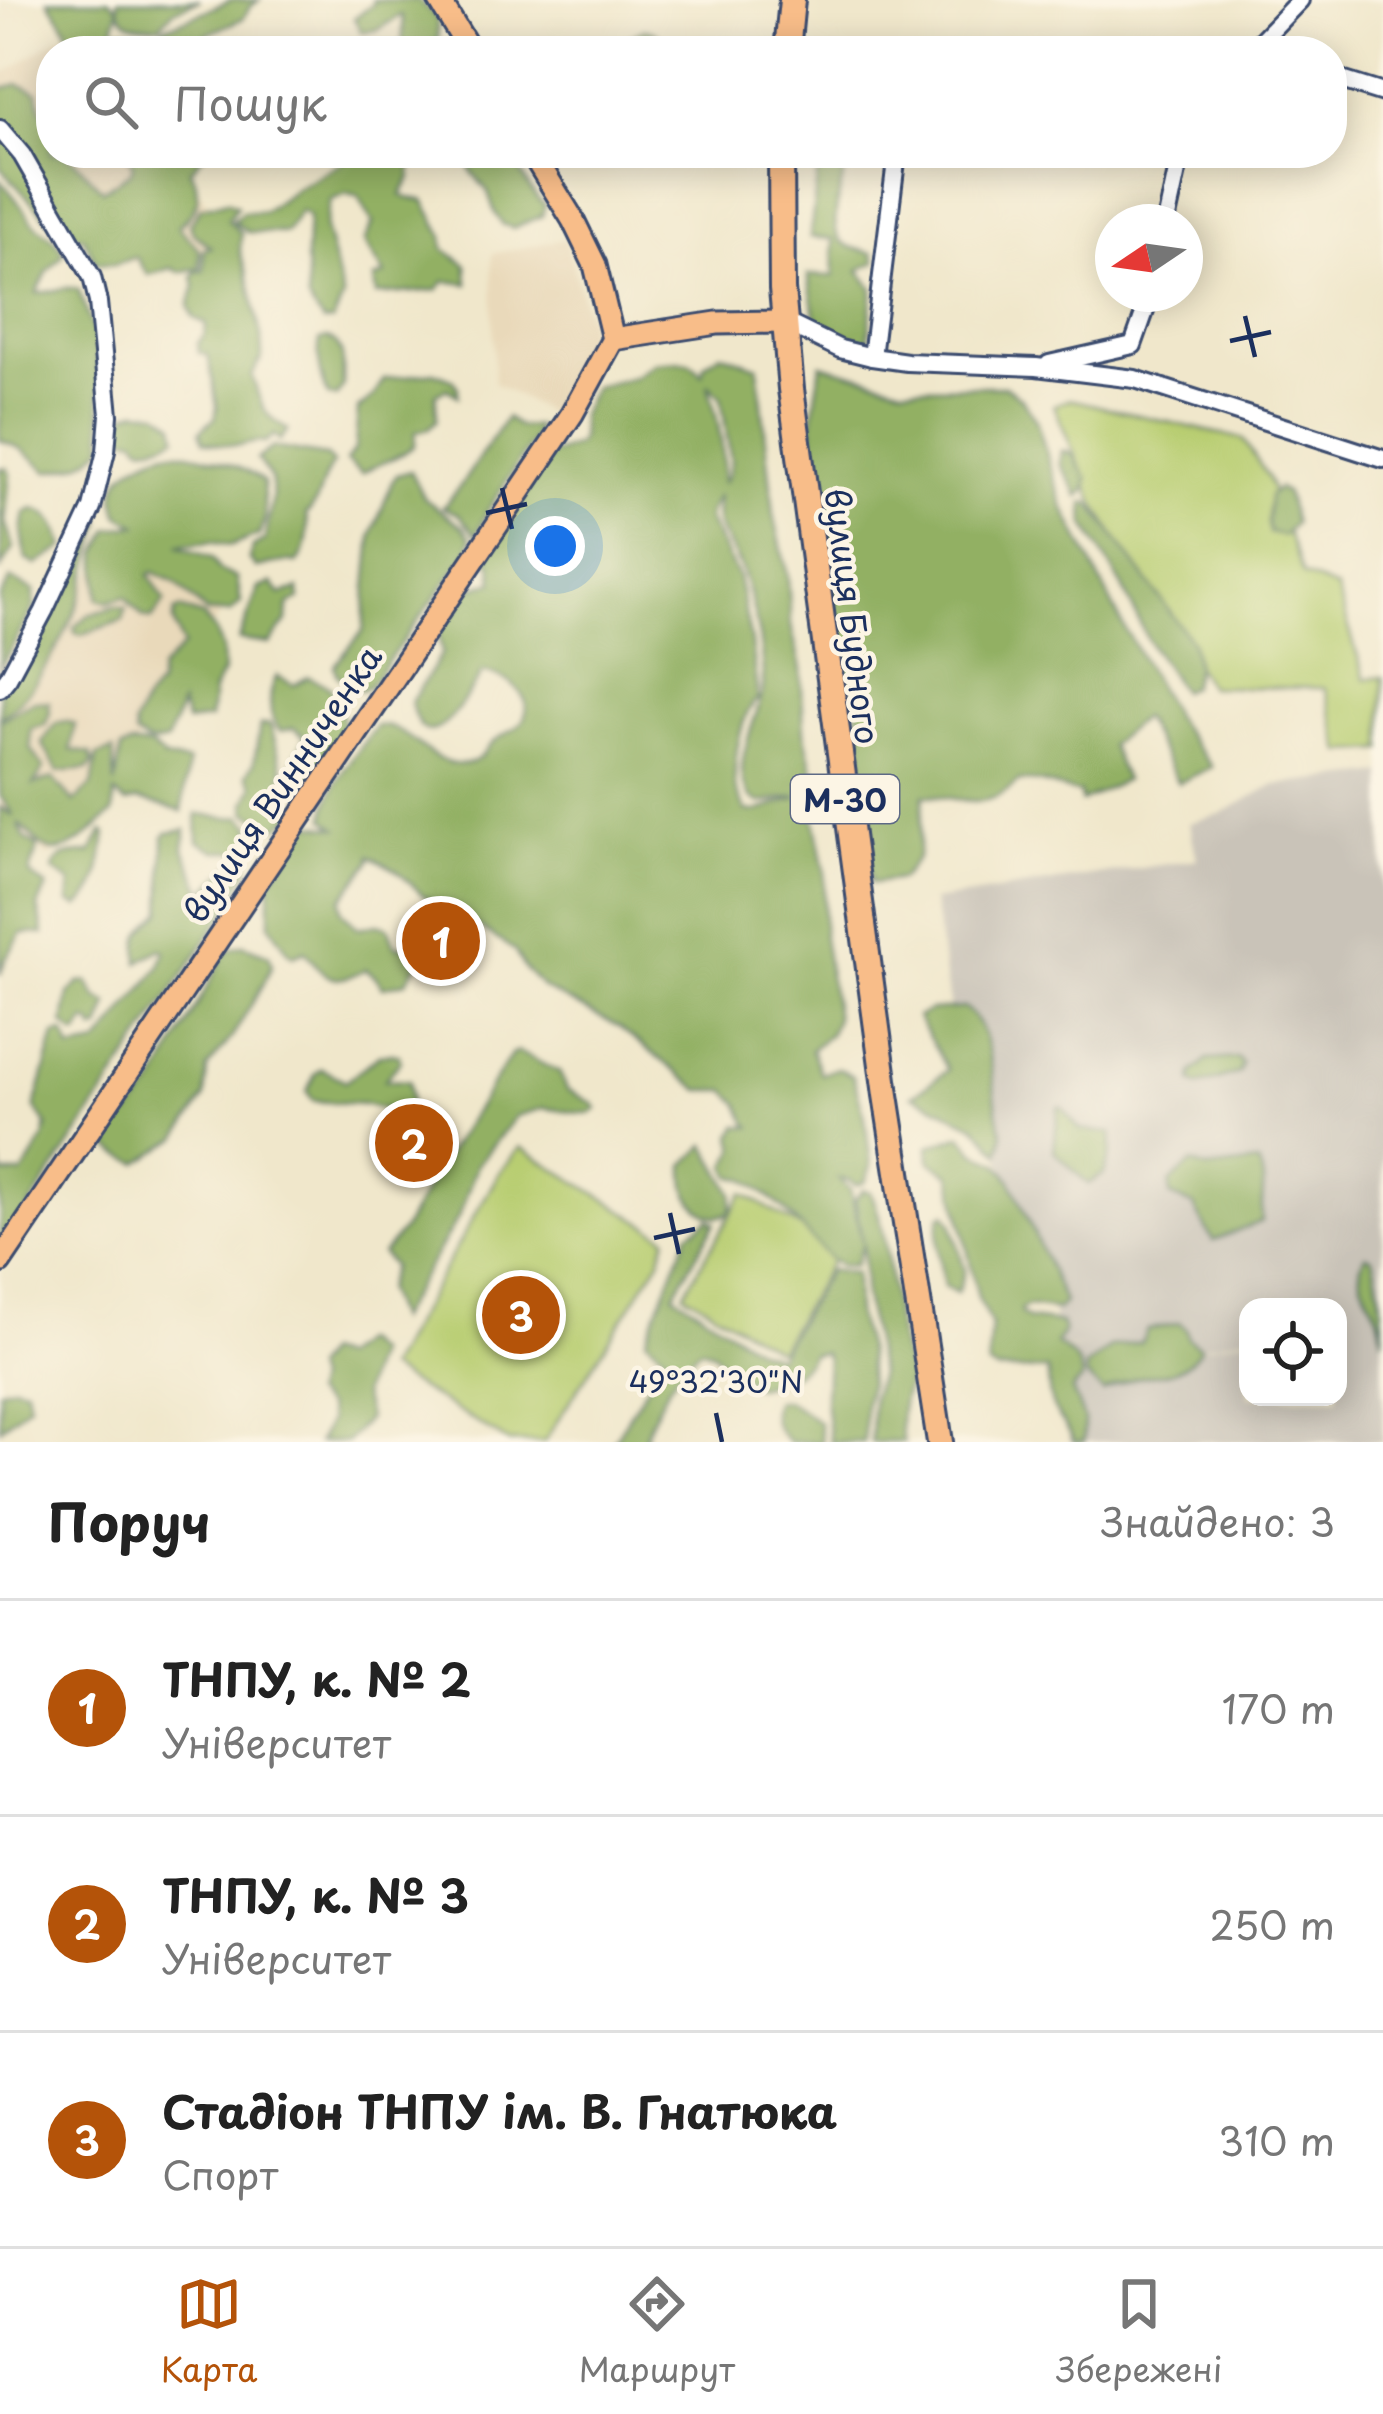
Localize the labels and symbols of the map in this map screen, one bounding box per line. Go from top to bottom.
north arrow [1095,204,1203,312]
street label: вулиця Будного [814,485,894,747]
your location [525,516,585,576]
street label: вулиця Винниченка [169,634,393,932]
road number: М-30 [791,775,899,823]
pin: 1 [402,896,480,986]
pin: 2 [375,1098,453,1188]
pin: 3 [482,1270,560,1360]
text: 49°32'30"N [629,1358,803,1403]

